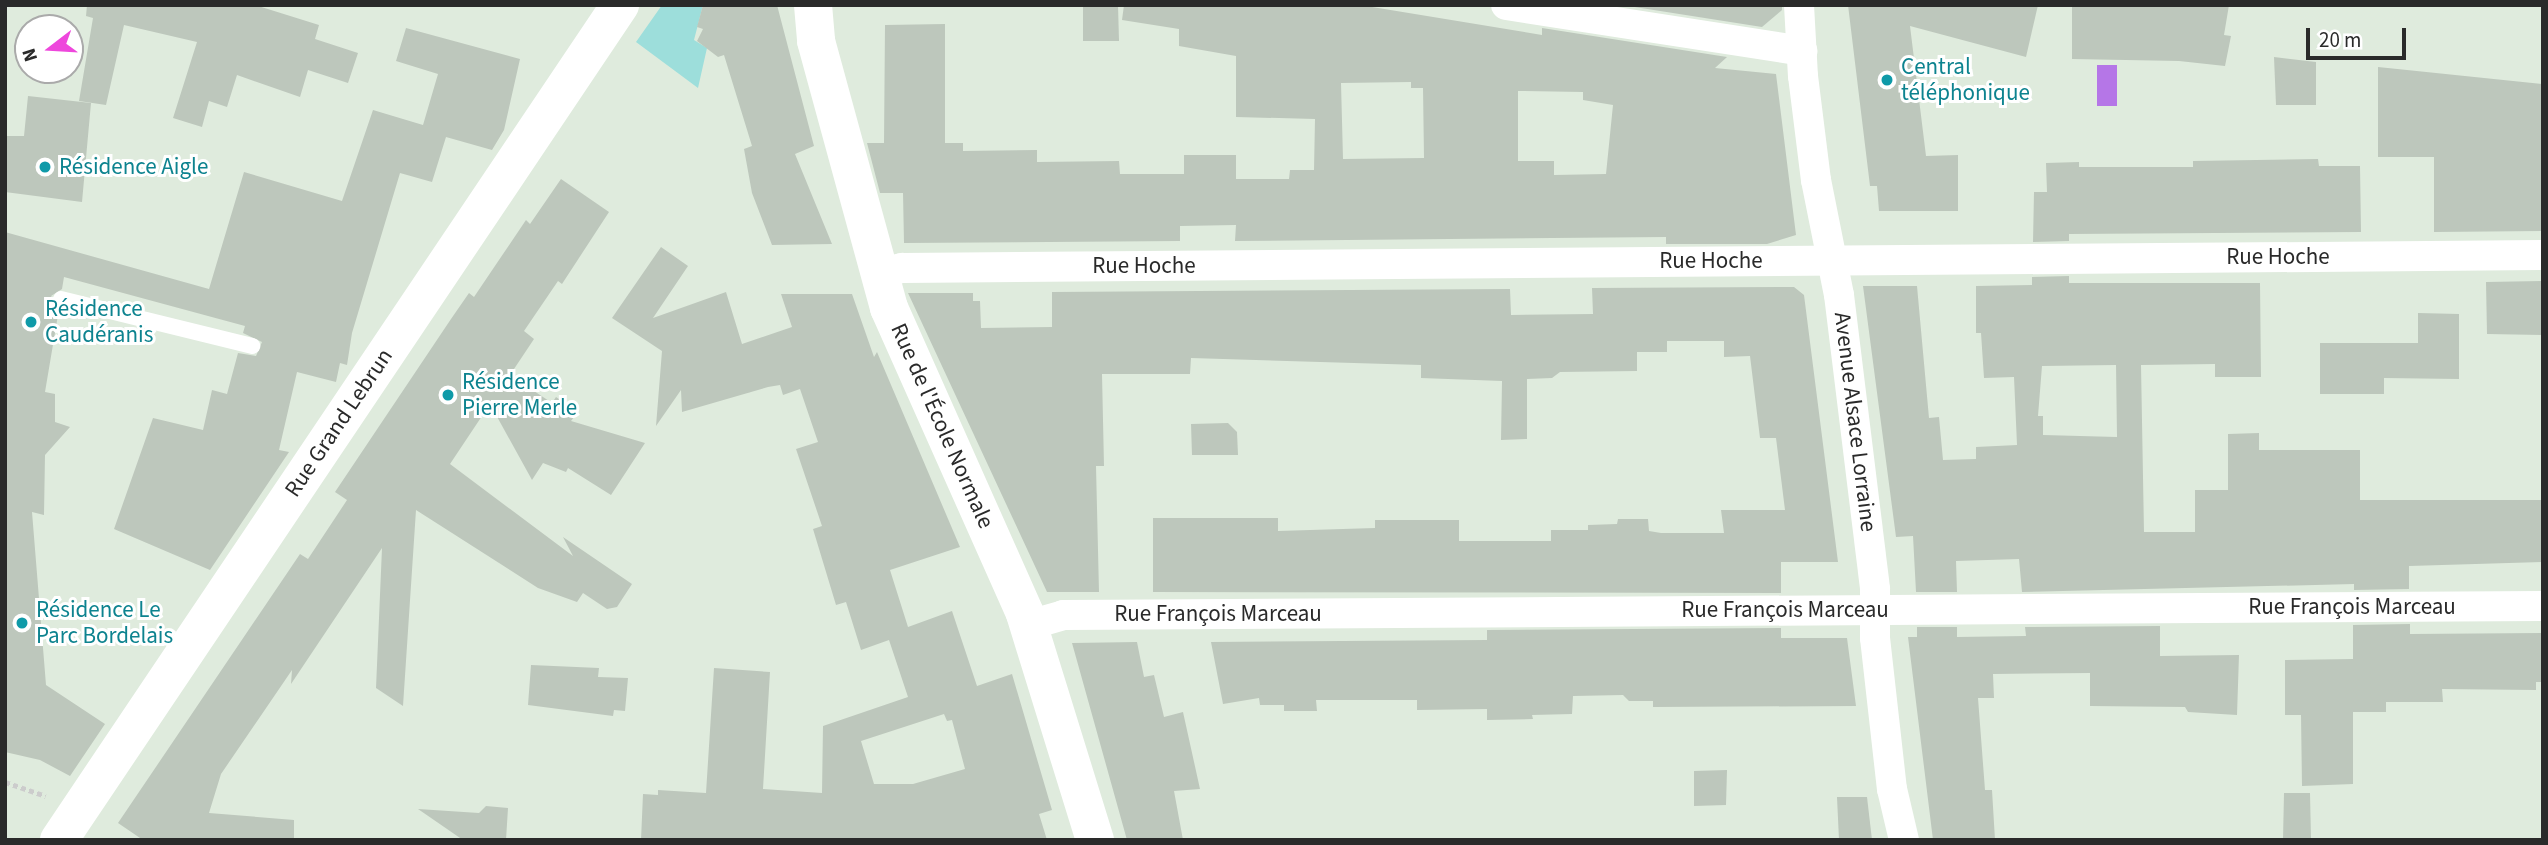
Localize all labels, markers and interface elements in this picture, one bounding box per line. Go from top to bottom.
north arrow [14,14,84,84]
scale bar [2310,14,2410,58]
text: 20 m [2319,25,2361,55]
text: N [16,45,45,65]
place label: Central téléphonique [1901,53,2030,107]
marker: Central téléphonique [1879,72,1895,88]
place label: Résidence Aigle [59,153,208,181]
marker: Résidence Aigle [37,159,53,175]
street label: Rue Hoche [2226,243,2330,271]
street label: Rue Hoche [1659,247,1763,275]
street label: Rue Hoche [1092,252,1196,280]
place label: Résidence Caudéranis [45,295,153,349]
street label: Avenue Alsace Lorraine [1828,311,1882,533]
marker: Résidence Caudéranis [23,314,39,330]
street label: Rue de l'École Normale [884,319,1000,533]
street label: Rue Grand Lebrun [279,344,399,502]
place label: Résidence Pierre Merle [462,368,577,422]
marker: Résidence Pierre Merle [440,387,456,403]
street label: Rue François Marceau [2248,593,2456,621]
place label: Résidence Le Parc Bordelais [36,596,173,650]
street label: Rue François Marceau [1681,596,1889,624]
street label: Rue François Marceau [1114,600,1322,628]
marker: Résidence Le Parc Bordelais [14,615,30,631]

